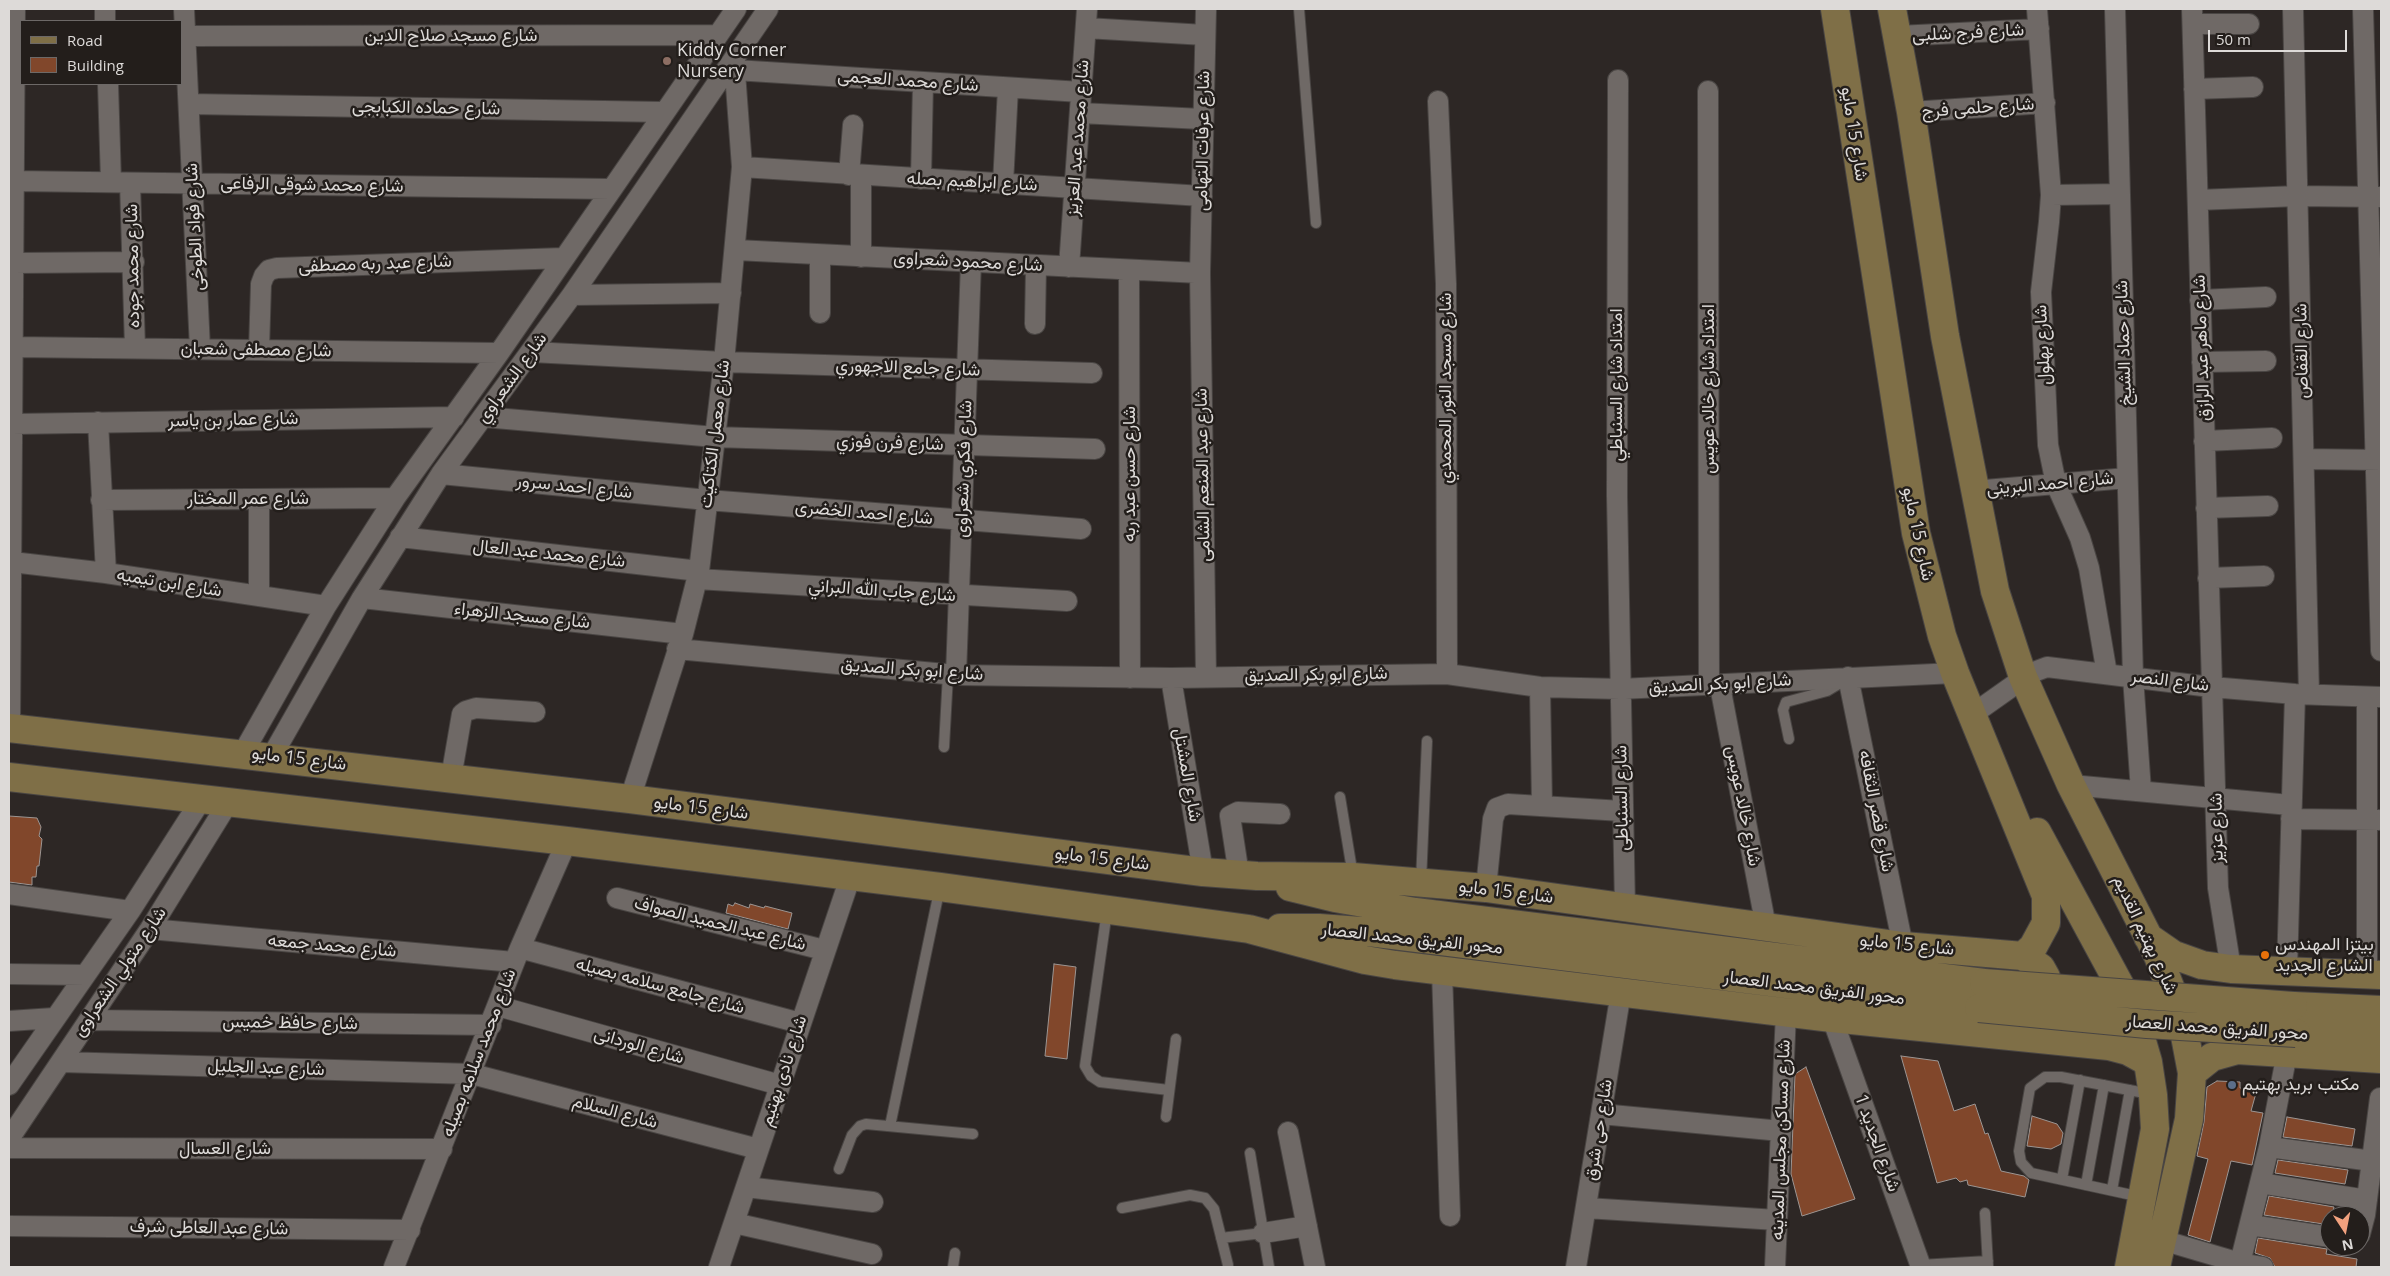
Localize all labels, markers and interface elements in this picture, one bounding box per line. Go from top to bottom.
street label: شارع فرج شلبى [1911,19,2025,47]
legend [20,20,182,85]
scale bar [2210,20,2349,52]
street label: شارع مسجد صلاح الدين [365,25,537,47]
text: 50 m [2216,29,2251,49]
text: Road [67,30,103,50]
place label: Kiddy Corner Nursery [677,40,786,82]
text: Building [67,55,124,75]
marker: Kiddy Corner Nursery [661,55,673,67]
street label: شارع محمد عبد العزيز [1062,59,1094,217]
street label: شارع محمد العجمى [837,65,979,97]
street label: شارع عرفات التهامى [1191,71,1215,211]
street label: شارع 15 مايو [1836,85,1872,183]
street label: شارع حلمى فرج [1921,93,2035,123]
street label: شارع حماده الكبابجى [352,96,500,120]
street label: شارع فواد الطوخى [181,163,209,291]
street label: شارع ابراهيم بصله [906,168,1038,196]
street label: شارع محمد شوقى الرفاعى [220,173,404,197]
street label: شارع محمد جوده [121,204,145,328]
street label: شارع محمود شعراوى [893,247,1043,277]
street label: شارع عبد ربه مصطفى [298,251,452,277]
street label: شارع ماهر عبد الرازق [2189,274,2215,422]
street label: شارع حماد الشيخ [2111,280,2137,406]
street label: شارع مسجد النور المحمدي [1435,293,1457,483]
street label: شارع القفاص [2290,303,2314,399]
street label: امتداد شارع خالد عويس [1698,304,1720,474]
street label: شارع بهلول [2030,304,2056,386]
street label: امتداد شارع السنباطي [1606,308,1628,462]
street label: شارع الشعراوي [472,329,552,427]
street label: شارع مصطفى شعبان [180,338,332,362]
street label: شارع جامع الاجهوري [835,355,981,381]
street label: شارع معمل الكتاكيت [695,359,735,509]
street label: شارع عبد المنعم الشامى [1191,388,1215,562]
street label: شارع فكري شعراوى [951,400,977,538]
street label: شارع حسن عبد ربه [1119,406,1141,542]
street label: شارع عمار بن ياسر [168,408,298,432]
street label: شارع فرن فوزي [836,430,944,456]
street label: شارع احمد البرينى [1986,468,2114,500]
street label: شارع احمد سرور [515,470,633,504]
street label: شارع 15 مايو [1898,485,1938,583]
street label: شارع عمر المختار [187,488,309,510]
street label: شارع احمد الخضرى [794,496,934,530]
street label: شارع محمد عبد العال [472,535,626,573]
street label: شارع ابن تيميه [115,564,223,602]
street label: شارع جاب الله البراني [808,575,956,607]
street label: شارع مسجد الزهراء [453,598,591,634]
street label: شارع ابو بكر الصديق [840,654,984,686]
street label: شارع ابو بكر الصديق [1244,663,1388,687]
street label: شارع النصر [2130,665,2210,697]
street label: شارع ابو بكر الصديق [1648,669,1792,699]
street label: شارع المشتل [1168,726,1206,824]
street label: شارع 15 مايو [251,742,347,776]
street label: شارع خالد عويس [1721,744,1765,868]
street label: شارع السنباطى [1610,745,1634,851]
street label: شارع قصر الثقافه [1854,748,1898,874]
street label: شارع 15 مايو [653,791,749,825]
street label: شارع عزيز [2206,793,2228,863]
street label: شارع 15 مايو [1054,842,1150,876]
street label: شارع بهتيم القديم [2108,872,2182,998]
street label: شارع 15 مايو [1458,875,1554,909]
street label: شارع عبد الحميد الصواف [632,892,808,956]
street label: شارع متولي الشعراوى [69,903,171,1041]
street label: محور الفريق محمد العصار [1320,919,1504,959]
street label: شارع 15 مايو [1859,929,1955,961]
street label: شارع محمد جمعه [267,930,397,962]
place label: بيتزا المهندس الشارع الجديد [2275,934,2374,976]
marker: بيتزا المهندس الشارع الجديد [2259,949,2271,961]
street label: شارع جامع سلامه بصيله [573,953,747,1019]
street label: شارع محمد سلامه بصيله [437,966,521,1140]
street label: محور الفريق محمد العصار [1722,966,1906,1010]
street label: شارع حافظ خميس [222,1011,358,1035]
street label: محور الفريق محمد العصار [2125,1011,2309,1045]
street label: شارع نادى بهتيم [756,1013,812,1129]
street label: شارع الوردانى [592,1023,686,1069]
street label: شارع مساكن مجلس المدينه [1767,1039,1795,1241]
street label: شارع عبد الجليل [207,1055,325,1081]
place label: مكتب بريد بهتيم [2242,1074,2359,1096]
street label: شارع حى شرق [1580,1078,1618,1182]
marker: مكتب بريد بهتيم [2226,1079,2238,1091]
street label: شارع السلام [570,1090,660,1134]
street label: شارع الجديد 1 [1849,1091,1905,1195]
street label: شارع العسال [179,1138,271,1160]
north arrow [2320,1206,2370,1256]
street label: شارع عبد العاطى شرف [129,1216,289,1240]
text: N [2340,1235,2355,1256]

